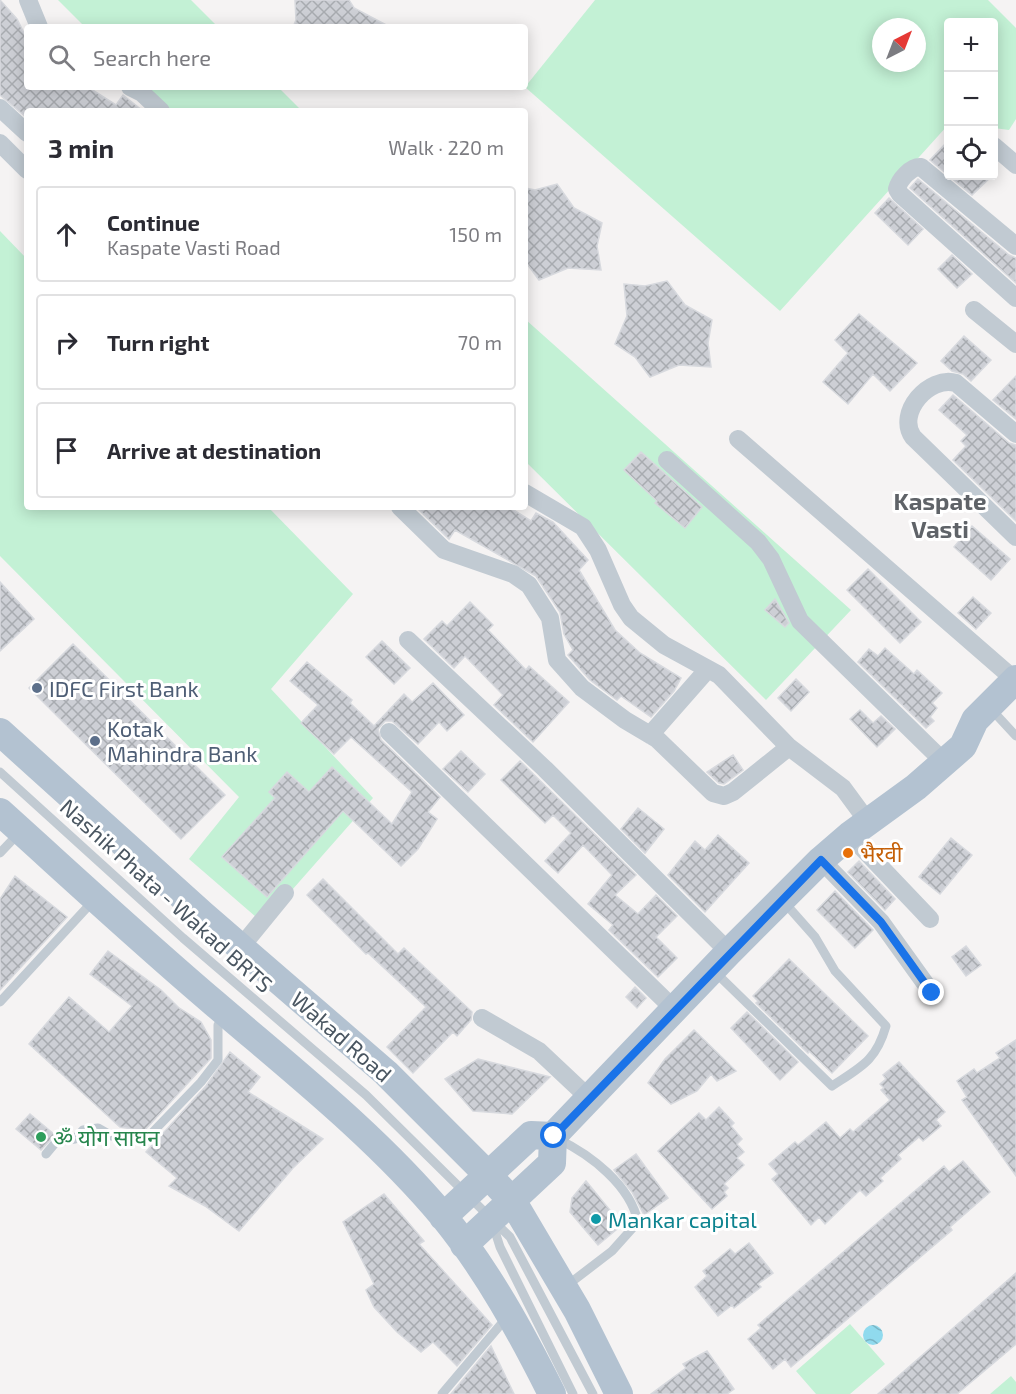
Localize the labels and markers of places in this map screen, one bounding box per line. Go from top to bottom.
place label: IDFC First Bank [49,675,199,701]
marker: IDFC First Bank [30,681,44,695]
place label: Kotak Mahindra Bank [107,715,258,766]
marker: Kotak Mahindra Bank [88,734,102,748]
place label: भैरवी [860,840,903,866]
marker: भैरवी [841,846,855,860]
place label: ॐ योग साघन [53,1124,160,1150]
marker: ॐ योग साघन [34,1130,48,1144]
place label: Mankar capital [608,1206,757,1232]
marker: Mankar capital [589,1212,603,1226]

